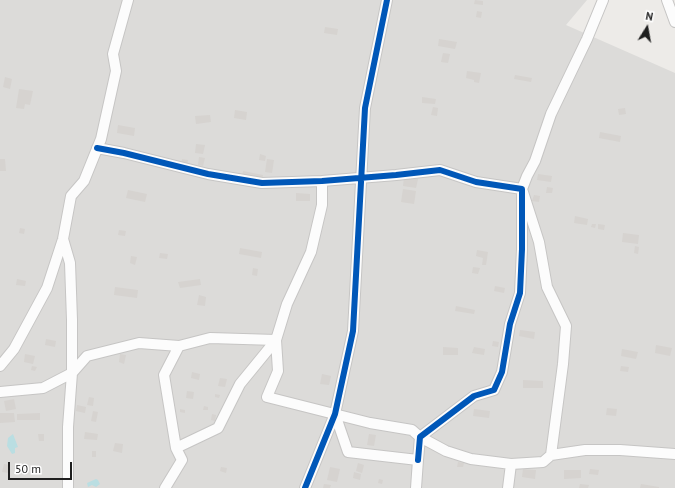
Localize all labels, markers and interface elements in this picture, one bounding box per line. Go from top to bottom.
north arrow [627,8,667,48]
text: N [644,9,654,24]
scale bar [10,454,74,480]
text: 50 m [15,461,41,476]

